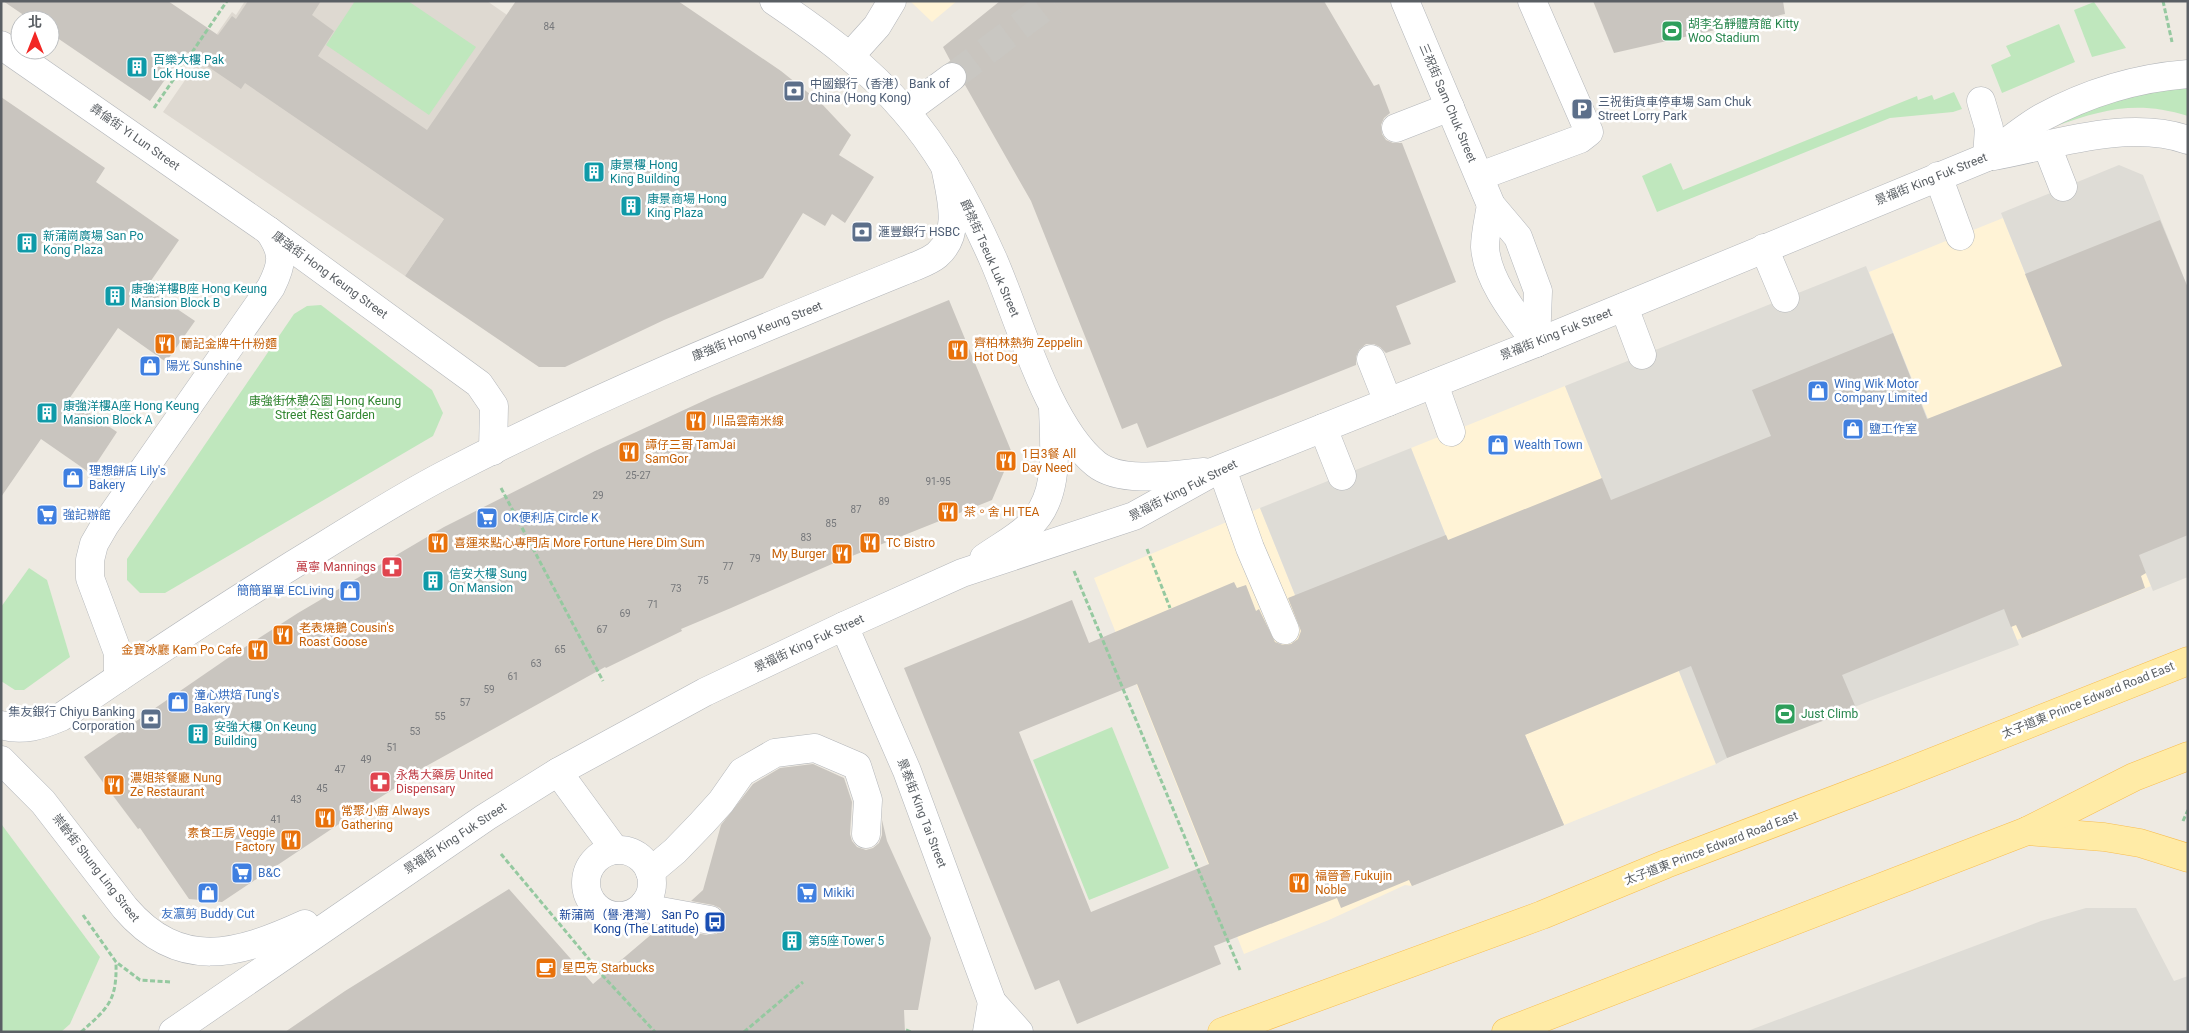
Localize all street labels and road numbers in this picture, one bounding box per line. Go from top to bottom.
street label: 三祝街 Sam Chuk Street [1417,41,1479,165]
street label: 彝倫街 Yi Lun Street [87,101,183,173]
street label: 景福街 King Fuk Street [1873,150,1989,208]
street label: 爵祿街 Tseuk Luk Street [958,197,1022,319]
street label: 康強街 Hong Keung Street [270,228,390,322]
street label: 康強街 Hong Keung Street [690,298,824,364]
street label: 景福街 King Fuk Street [1498,305,1614,363]
street label: 景福街 King Fuk Street [1127,457,1240,523]
street label: 景福街 King Fuk Street [752,611,866,675]
street label: 太子道東 Prince Edward Road East [2000,659,2176,741]
street label: 景泰街 King Tai Street [895,756,949,870]
street label: 景福街 King Fuk Street [401,800,509,876]
street label: 太子道東 Prince Edward Road East [1622,808,1800,888]
street label: 崇齡街 Shung Ling Street [50,811,143,925]

